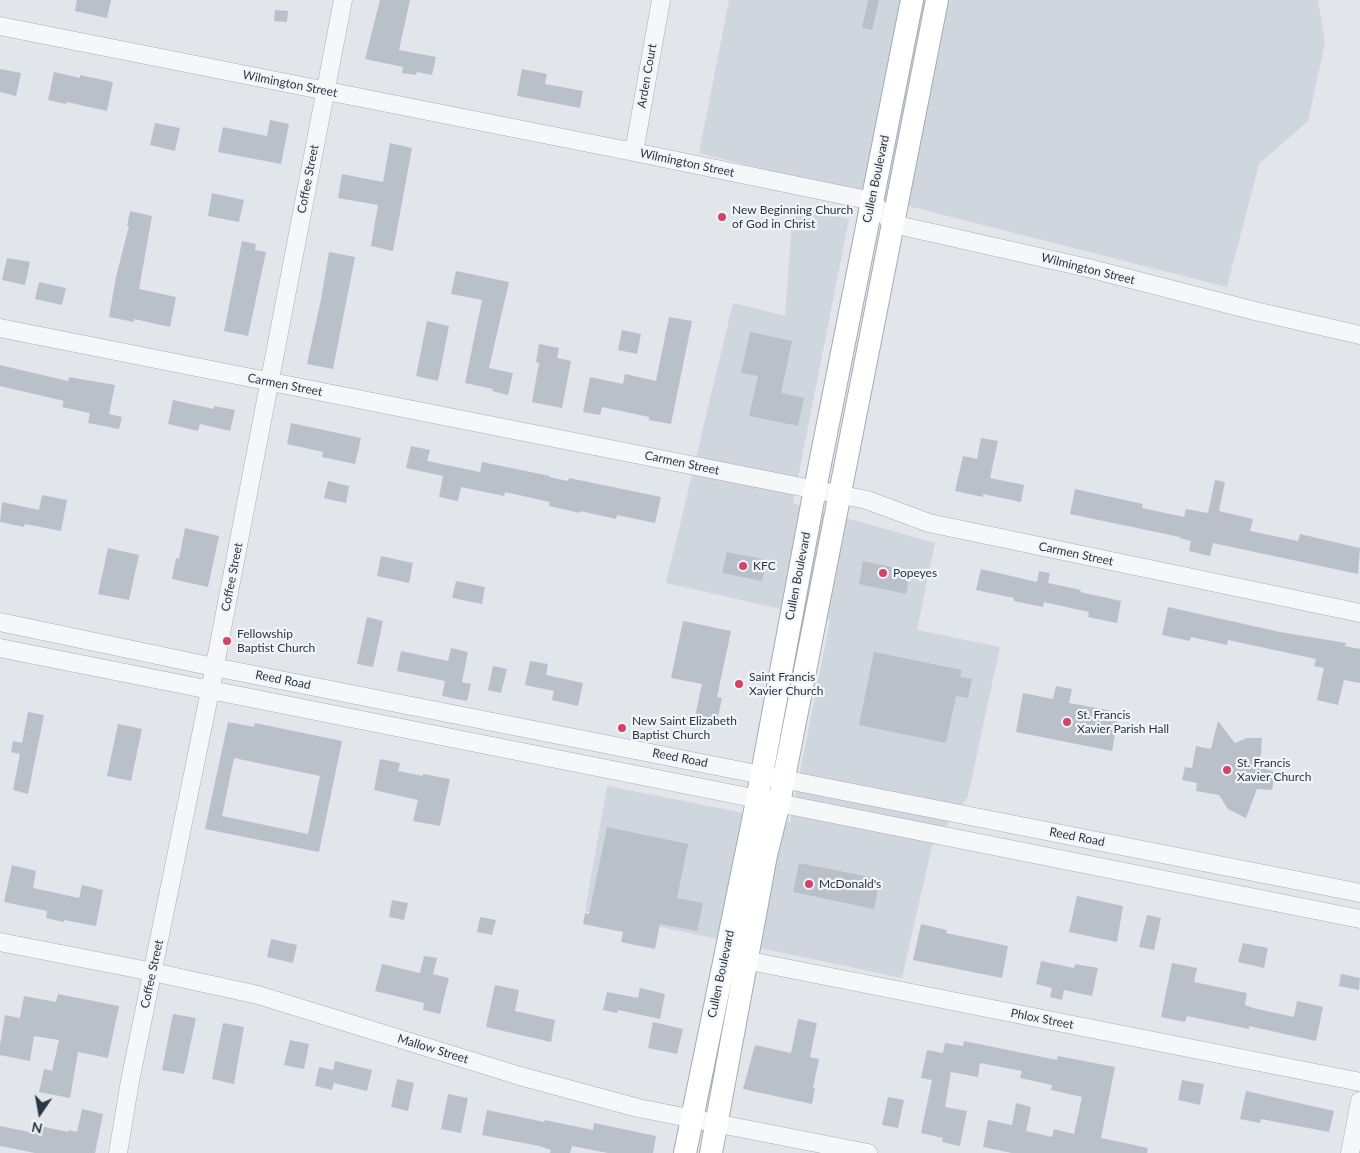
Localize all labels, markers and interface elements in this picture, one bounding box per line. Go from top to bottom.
street label: Arden Court [634,43,660,109]
street label: Wilmington Street [241,68,339,100]
street label: Cullen Boulevard [860,134,892,224]
street label: Coffee Street [294,143,322,215]
street label: Wilmington Street [638,146,736,180]
place label: New Beginning Church of God in Christ [732,203,853,231]
marker: New Beginning Church of God in Christ [716,211,728,223]
street label: Wilmington Street [1040,250,1136,288]
street label: Carmen Street [246,371,324,399]
street label: Carmen Street [643,448,721,478]
street label: Cullen Boulevard [782,531,814,621]
street label: Carmen Street [1037,539,1115,569]
street label: Coffee Street [218,541,246,613]
place label: KFC [753,559,776,573]
marker: KFC [737,560,749,572]
place label: Popeyes [893,566,937,580]
marker: Popeyes [877,567,889,579]
place label: Fellowship Baptist Church [237,627,315,655]
marker: Fellowship Baptist Church [221,635,233,647]
street label: Reed Road [254,668,312,692]
place label: Saint Francis Xavier Church [749,670,823,698]
marker: Saint Francis Xavier Church [733,678,745,690]
place label: St. Francis Xavier Parish Hall [1077,708,1169,736]
place label: New Saint Elizabeth Baptist Church [632,714,737,742]
marker: St. Francis Xavier Parish Hall [1061,716,1073,728]
marker: New Saint Elizabeth Baptist Church [616,722,628,734]
street label: Reed Road [651,746,709,770]
place label: St. Francis Xavier Church [1237,756,1311,784]
marker: St. Francis Xavier Church [1221,764,1233,776]
street label: Reed Road [1048,825,1106,849]
place label: McDonald's [819,877,881,891]
marker: McDonald's [803,878,815,890]
street label: Cullen Boulevard [705,929,737,1019]
street label: Coffee Street [138,938,166,1010]
street label: Phlox Street [1009,1006,1075,1032]
street label: Mallow Street [396,1031,470,1067]
north arrow [15,1088,65,1138]
text: N [30,1119,44,1138]

